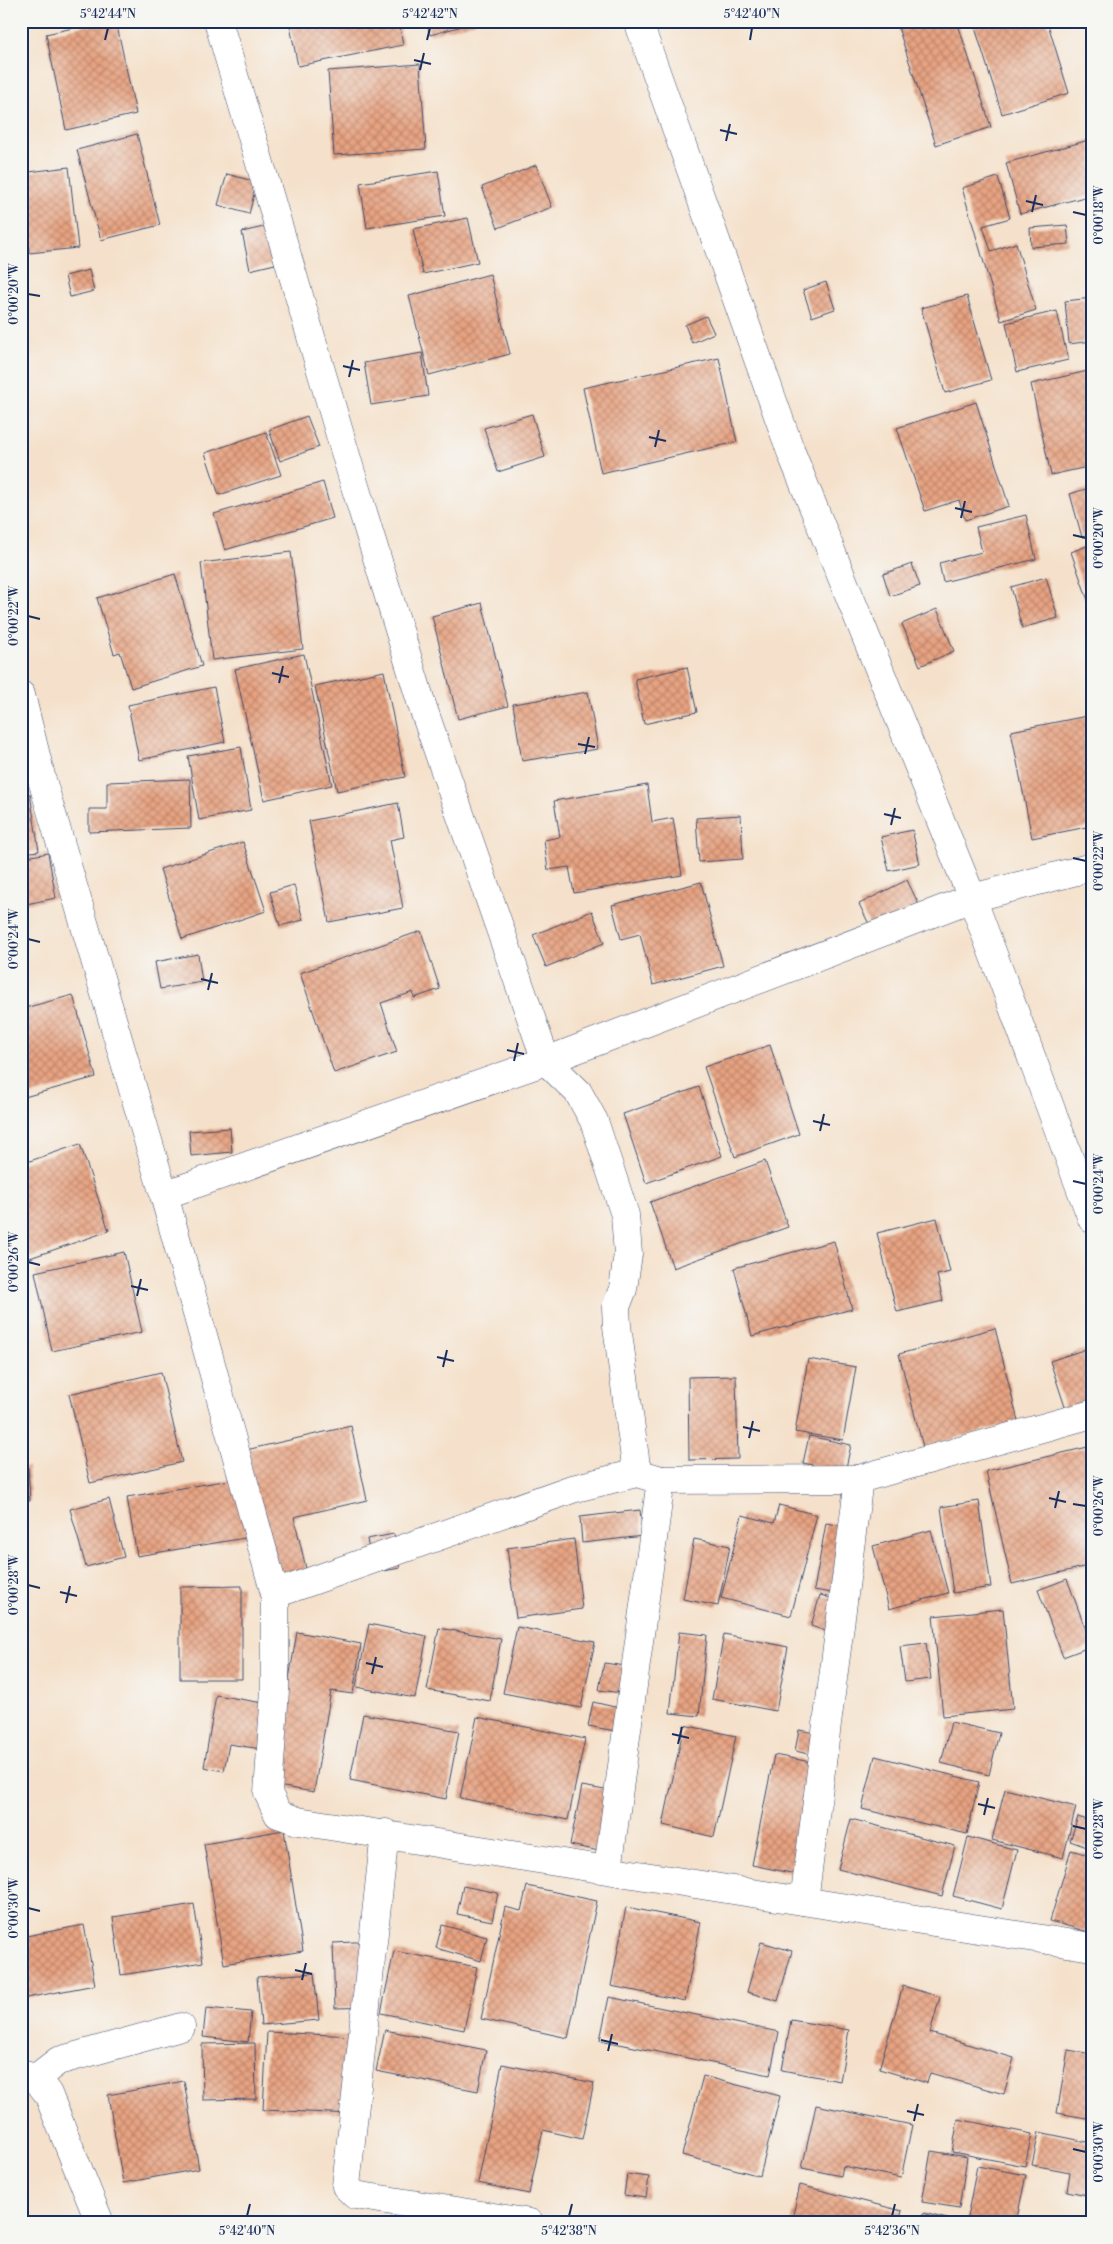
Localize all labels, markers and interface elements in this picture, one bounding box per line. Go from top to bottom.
text: 5°42'44"N [80,7,136,22]
text: 5°42'42"N [402,7,458,22]
text: 5°42'40"N [724,7,780,22]
text: 0°00'18"W [1092,184,1107,244]
text: 0°00'20"W [7,262,22,325]
text: 0°00'20"W [1092,506,1107,569]
text: 0°00'22"W [7,585,22,646]
text: 0°00'22"W [1092,830,1107,891]
text: 0°00'24"W [7,908,22,969]
text: 0°00'24"W [1092,1153,1107,1214]
text: 0°00'26"W [7,1231,22,1292]
text: 0°00'26"W [1092,1475,1107,1536]
text: 0°00'28"W [7,1554,22,1615]
text: 0°00'28"W [1092,1798,1107,1859]
text: 0°00'30"W [7,1876,22,1939]
text: 0°00'30"W [1092,2120,1107,2183]
text: 5°42'40"N [219,2224,275,2239]
text: 5°42'38"N [541,2224,597,2239]
text: 5°42'36"N [864,2224,920,2239]

